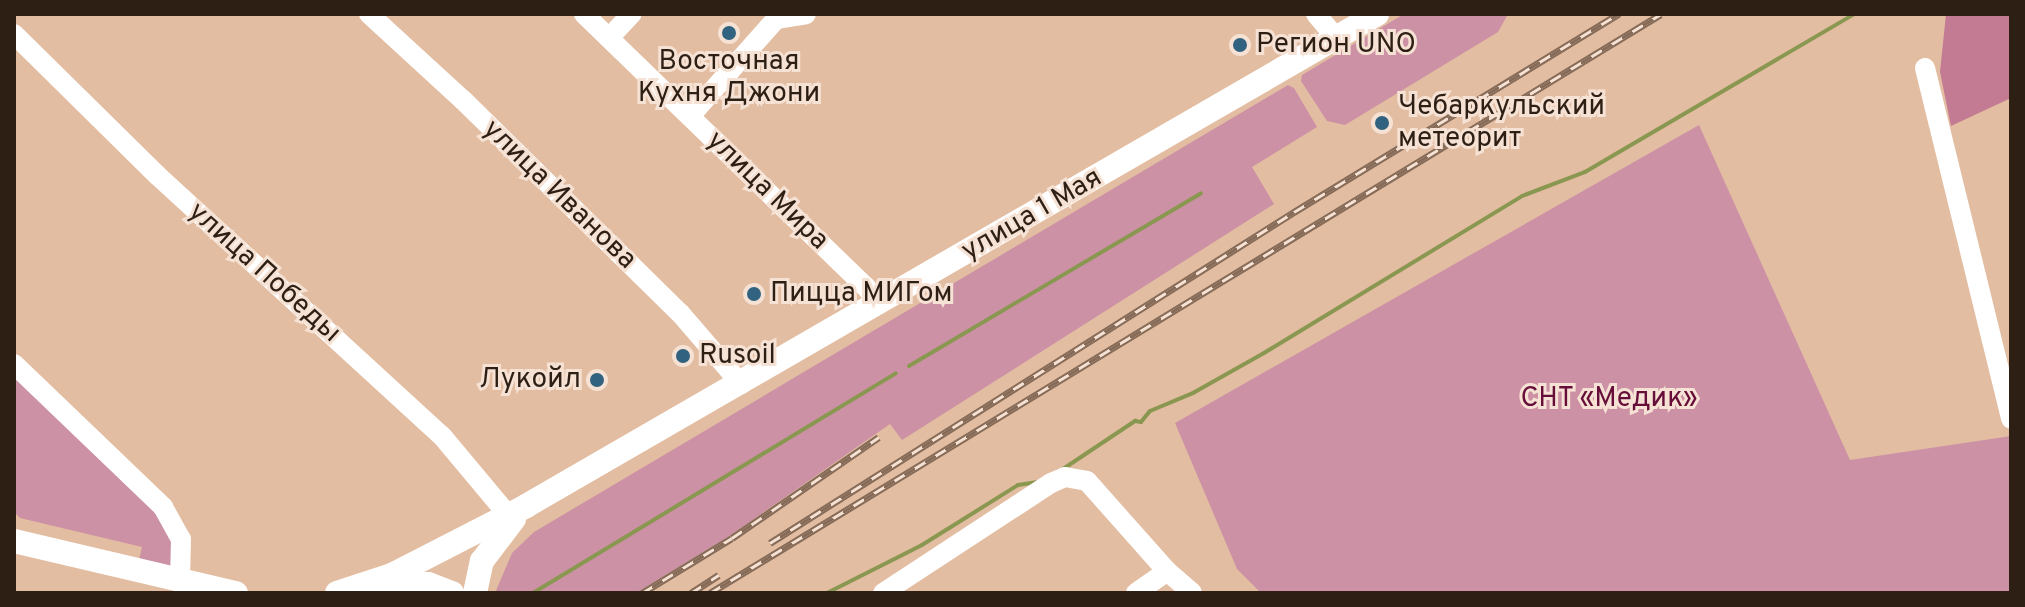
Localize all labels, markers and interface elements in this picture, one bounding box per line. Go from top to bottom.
marker: Восточная Кухня Джони [720,24,738,42]
place label: Регион UNO [1256,28,1416,62]
marker: Регион UNO [1231,36,1249,54]
place label: Восточная Кухня Джони [638,45,820,111]
place label: Чебаркульский метеорит [1398,90,1605,156]
street label: улица Иванова [475,113,643,277]
marker: Чебаркульский метеорит [1373,114,1391,132]
street label: улица Мира [699,124,835,258]
street label: улица 1 Мая [956,161,1108,269]
street label: улица Победы [181,196,347,350]
place label: Пицца МИГом [770,277,953,311]
marker: Пицца МИГом [745,285,763,303]
place label: Rusoil [699,339,776,373]
marker: Rusoil [674,347,692,365]
place label: Лукойл [479,363,581,397]
marker: Лукойл [588,371,606,389]
park label: СНТ «Медик» [1520,382,1698,416]

